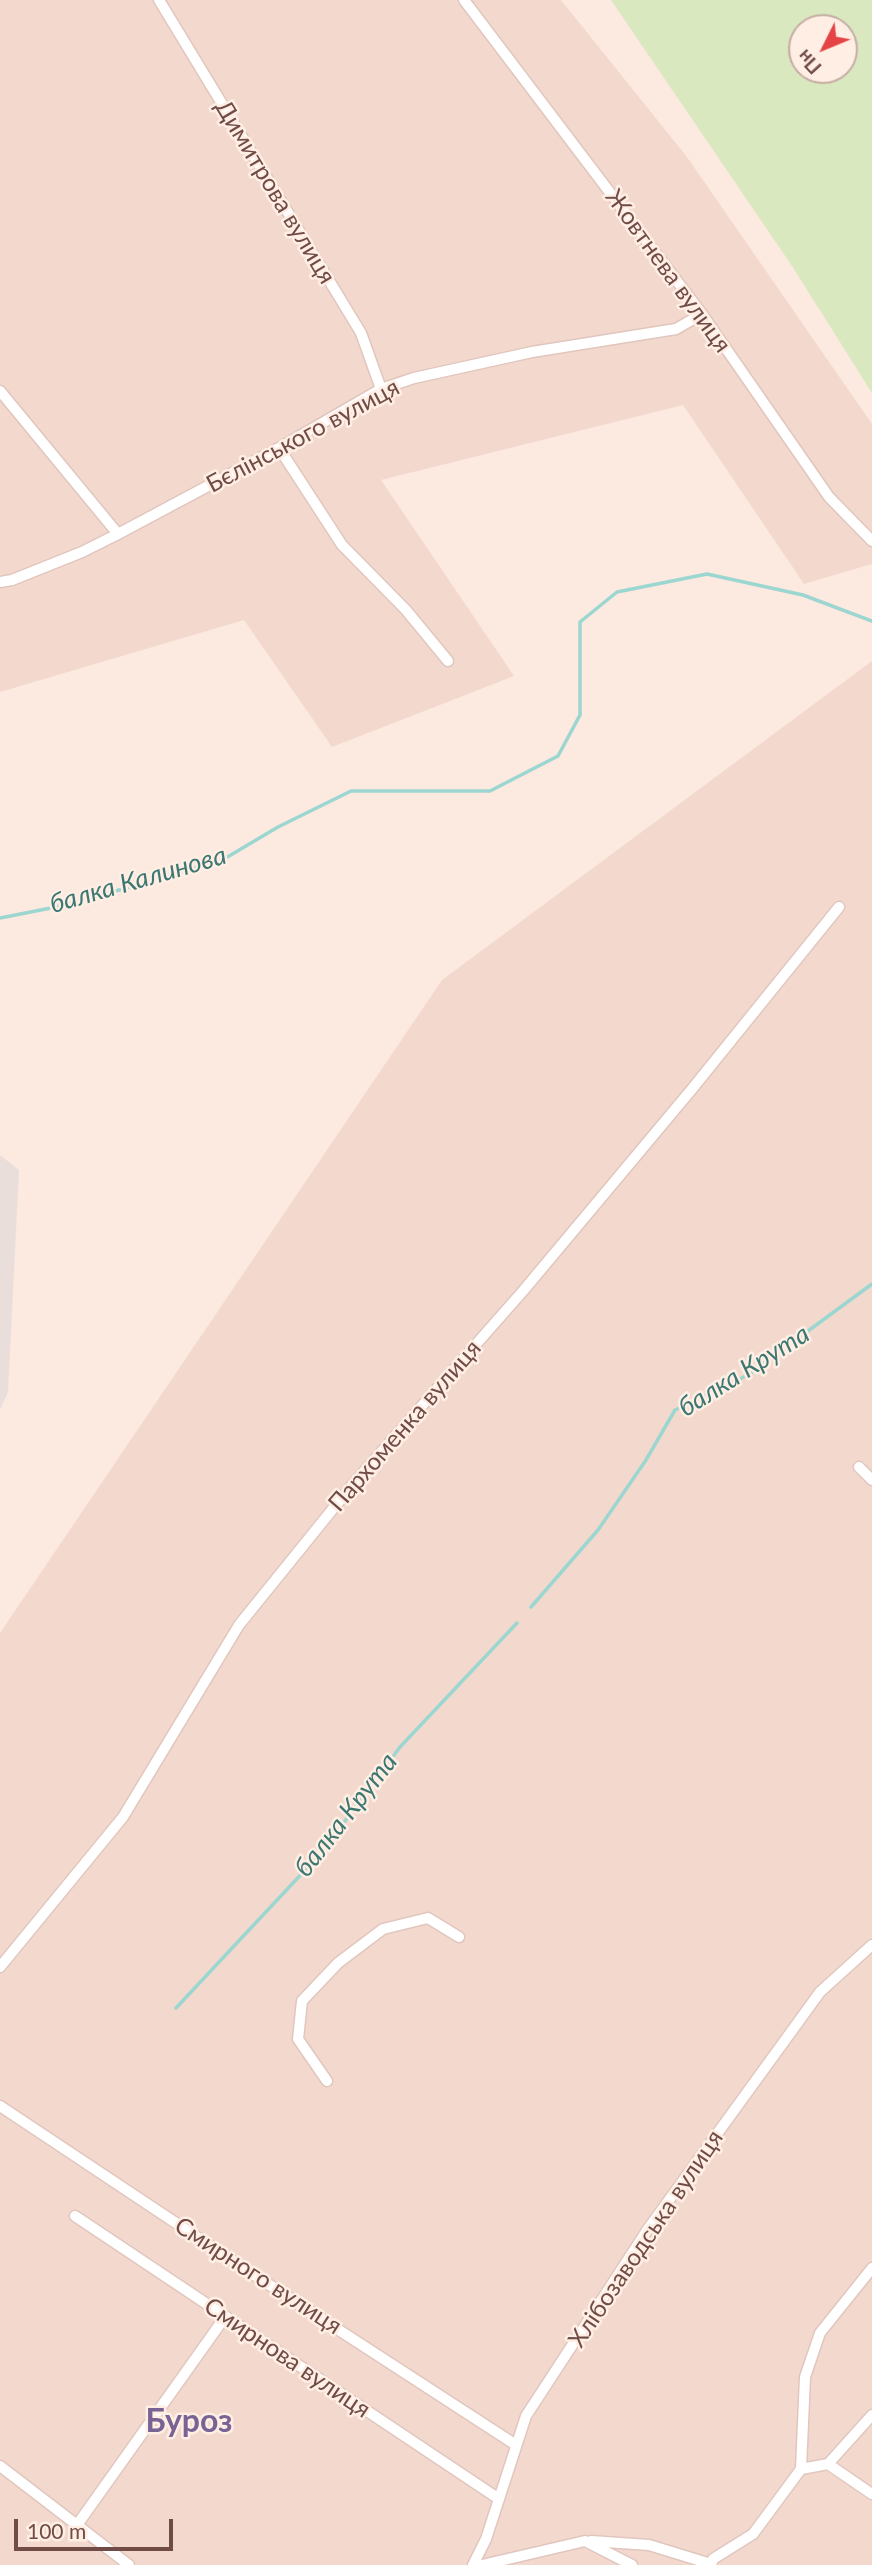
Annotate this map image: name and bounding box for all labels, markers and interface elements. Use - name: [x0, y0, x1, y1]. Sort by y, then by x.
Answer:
- north arrow: [788, 14, 858, 84]
- text: Пн: [792, 45, 826, 79]
- street label: Димитрова вулиця: [209, 95, 341, 289]
- street label: Жовтнева вулиця: [599, 184, 737, 358]
- street label: Бєлінського вулиця: [202, 373, 404, 499]
- water label: балка Калинова: [46, 840, 230, 920]
- water label: балка Крута: [673, 1318, 815, 1424]
- street label: Пархоменка вулиця: [323, 1334, 487, 1518]
- water label: балка Крута: [288, 1747, 404, 1883]
- street label: Хлібозаводська вулиця: [563, 2125, 729, 2353]
- street label: Смирного вулиця: [169, 2211, 347, 2341]
- street label: Смирнова вулиця: [198, 2292, 376, 2424]
- district label: Буроз: [145, 2403, 233, 2441]
- scale bar: [18, 2506, 177, 2550]
- text: 100 m: [27, 2518, 86, 2543]

